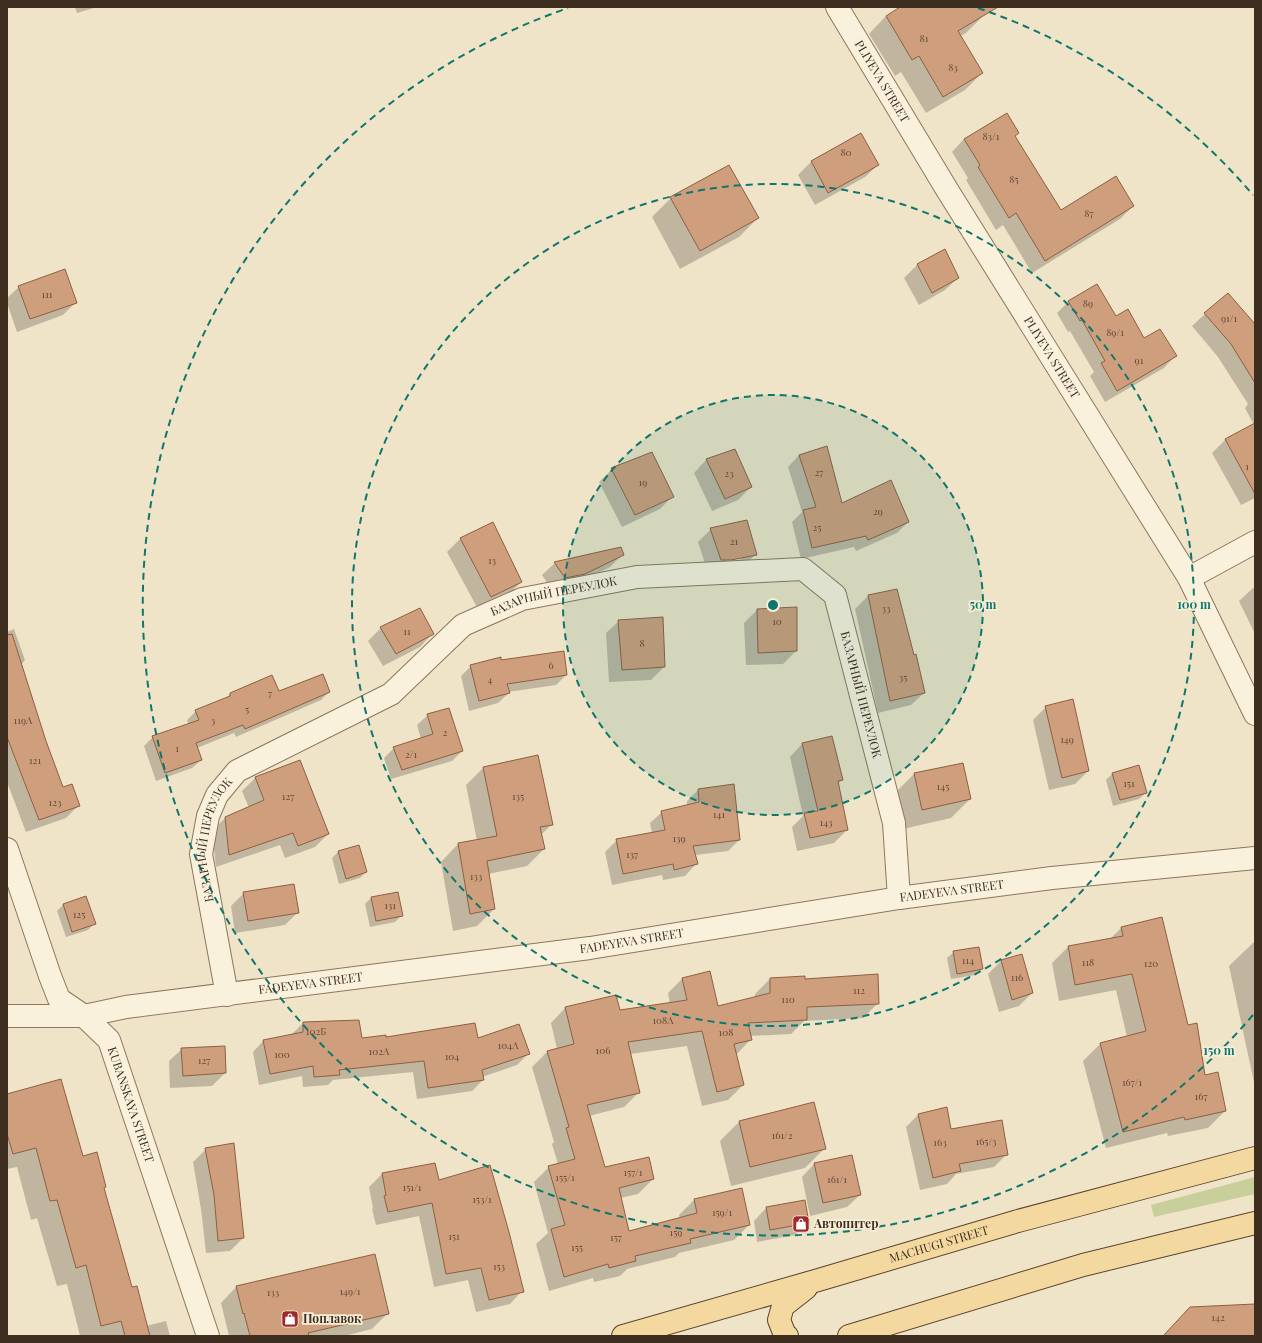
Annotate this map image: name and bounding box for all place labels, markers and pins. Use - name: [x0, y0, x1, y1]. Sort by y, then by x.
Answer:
- centre of rings: [766, 598, 780, 612]
- shop icon: Автопитер: [791, 1214, 811, 1234]
- place label: Автопитер: [813, 1215, 878, 1231]
- shop icon: Поплавок: [280, 1309, 300, 1329]
- place label: Поплавок: [303, 1310, 362, 1326]

